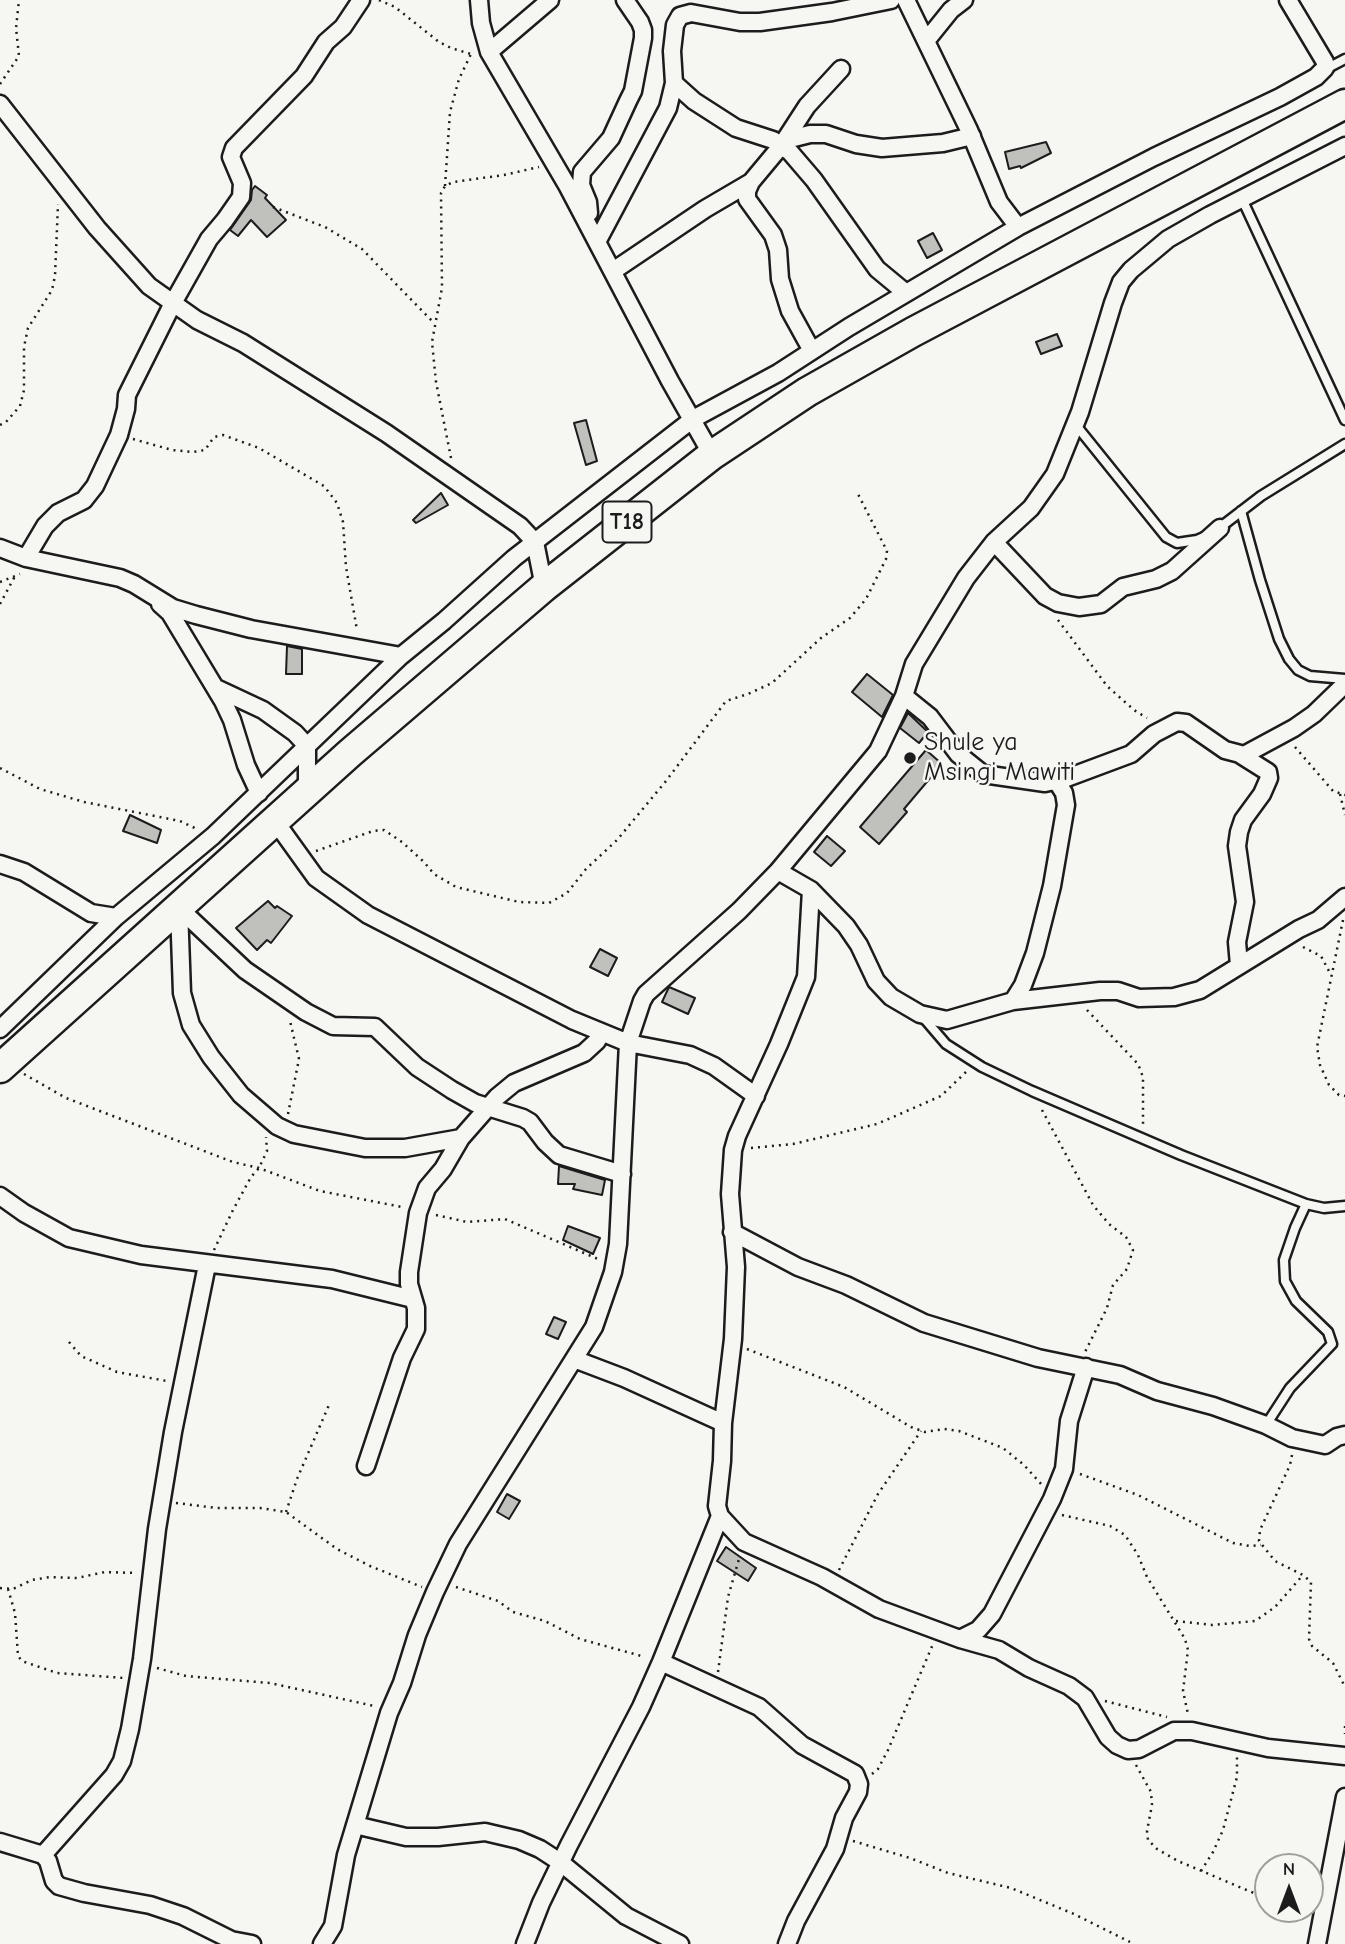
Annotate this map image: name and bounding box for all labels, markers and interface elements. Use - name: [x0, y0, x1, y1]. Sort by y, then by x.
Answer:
- road number: T18: [602, 502, 652, 542]
- place label: Shule ya Msingi Mawiti: [924, 727, 1075, 788]
- marker: Shule ya Msingi Mawiti: [902, 750, 918, 766]
- north arrow: [1254, 1853, 1324, 1923]
- text: N: [1283, 1858, 1295, 1880]

